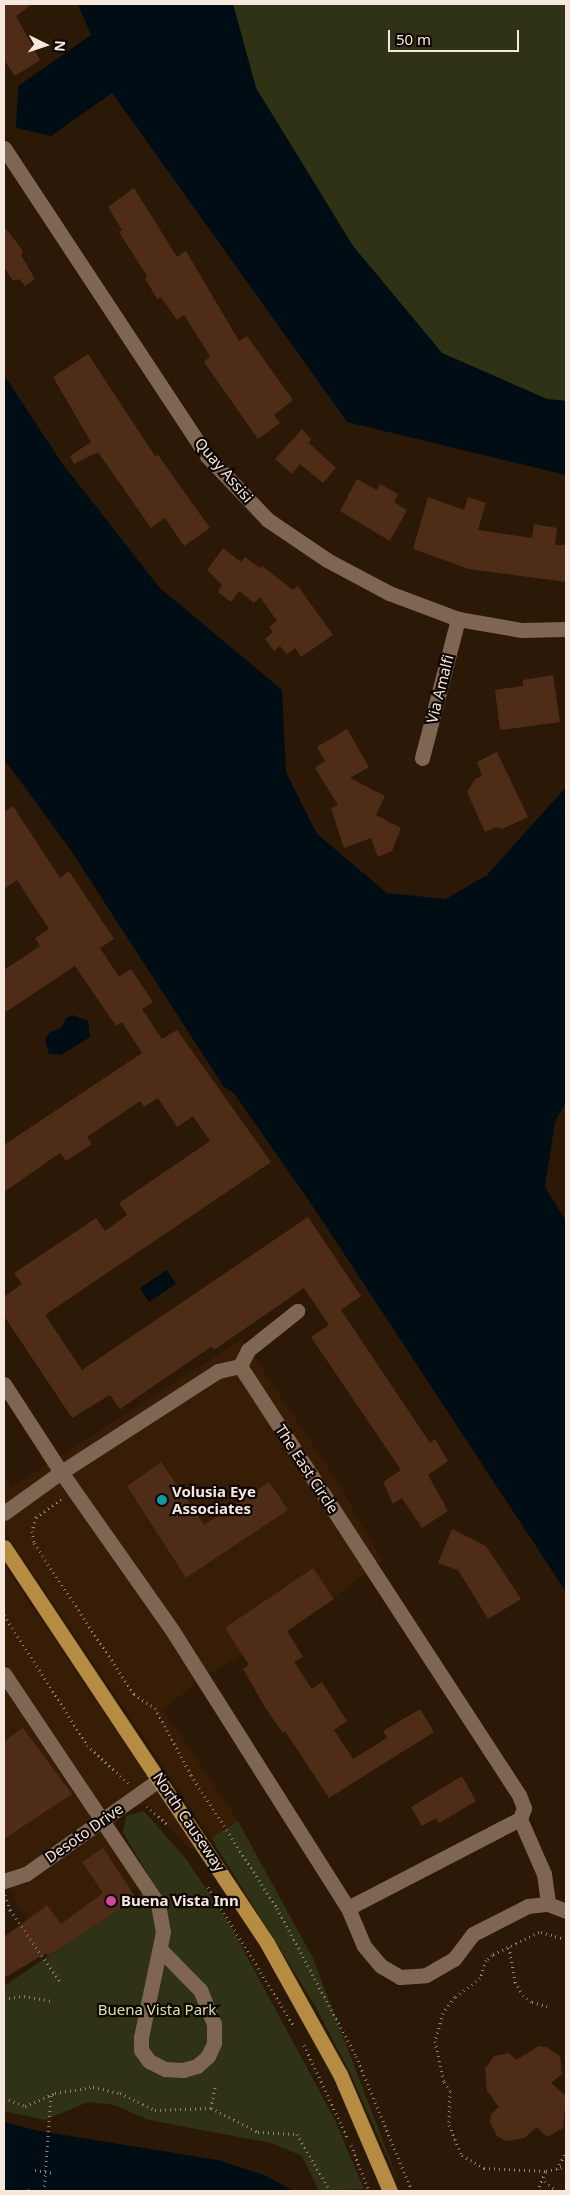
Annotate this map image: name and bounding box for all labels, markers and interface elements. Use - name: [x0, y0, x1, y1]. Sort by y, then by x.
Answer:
- north arrow: [20, 20, 70, 70]
- scale bar: [390, 20, 521, 52]
- text: 50 m: [396, 29, 431, 49]
- text: N: [51, 40, 70, 52]
- street label: Quay Assisi: [191, 434, 257, 506]
- street label: Via Amalfi: [423, 653, 457, 725]
- street label: The East Circle: [272, 1421, 342, 1517]
- place label: Volusia Eye Associates: [172, 1482, 256, 1517]
- marker: Volusia Eye Associates: [156, 1494, 168, 1506]
- street label: North Causeway: [149, 1769, 229, 1875]
- street label: Desoto Drive: [42, 1799, 126, 1867]
- place label: Buena Vista Inn: [121, 1892, 239, 1910]
- marker: Buena Vista Inn: [105, 1895, 117, 1907]
- park label: Buena Vista Park: [98, 2001, 216, 2019]

